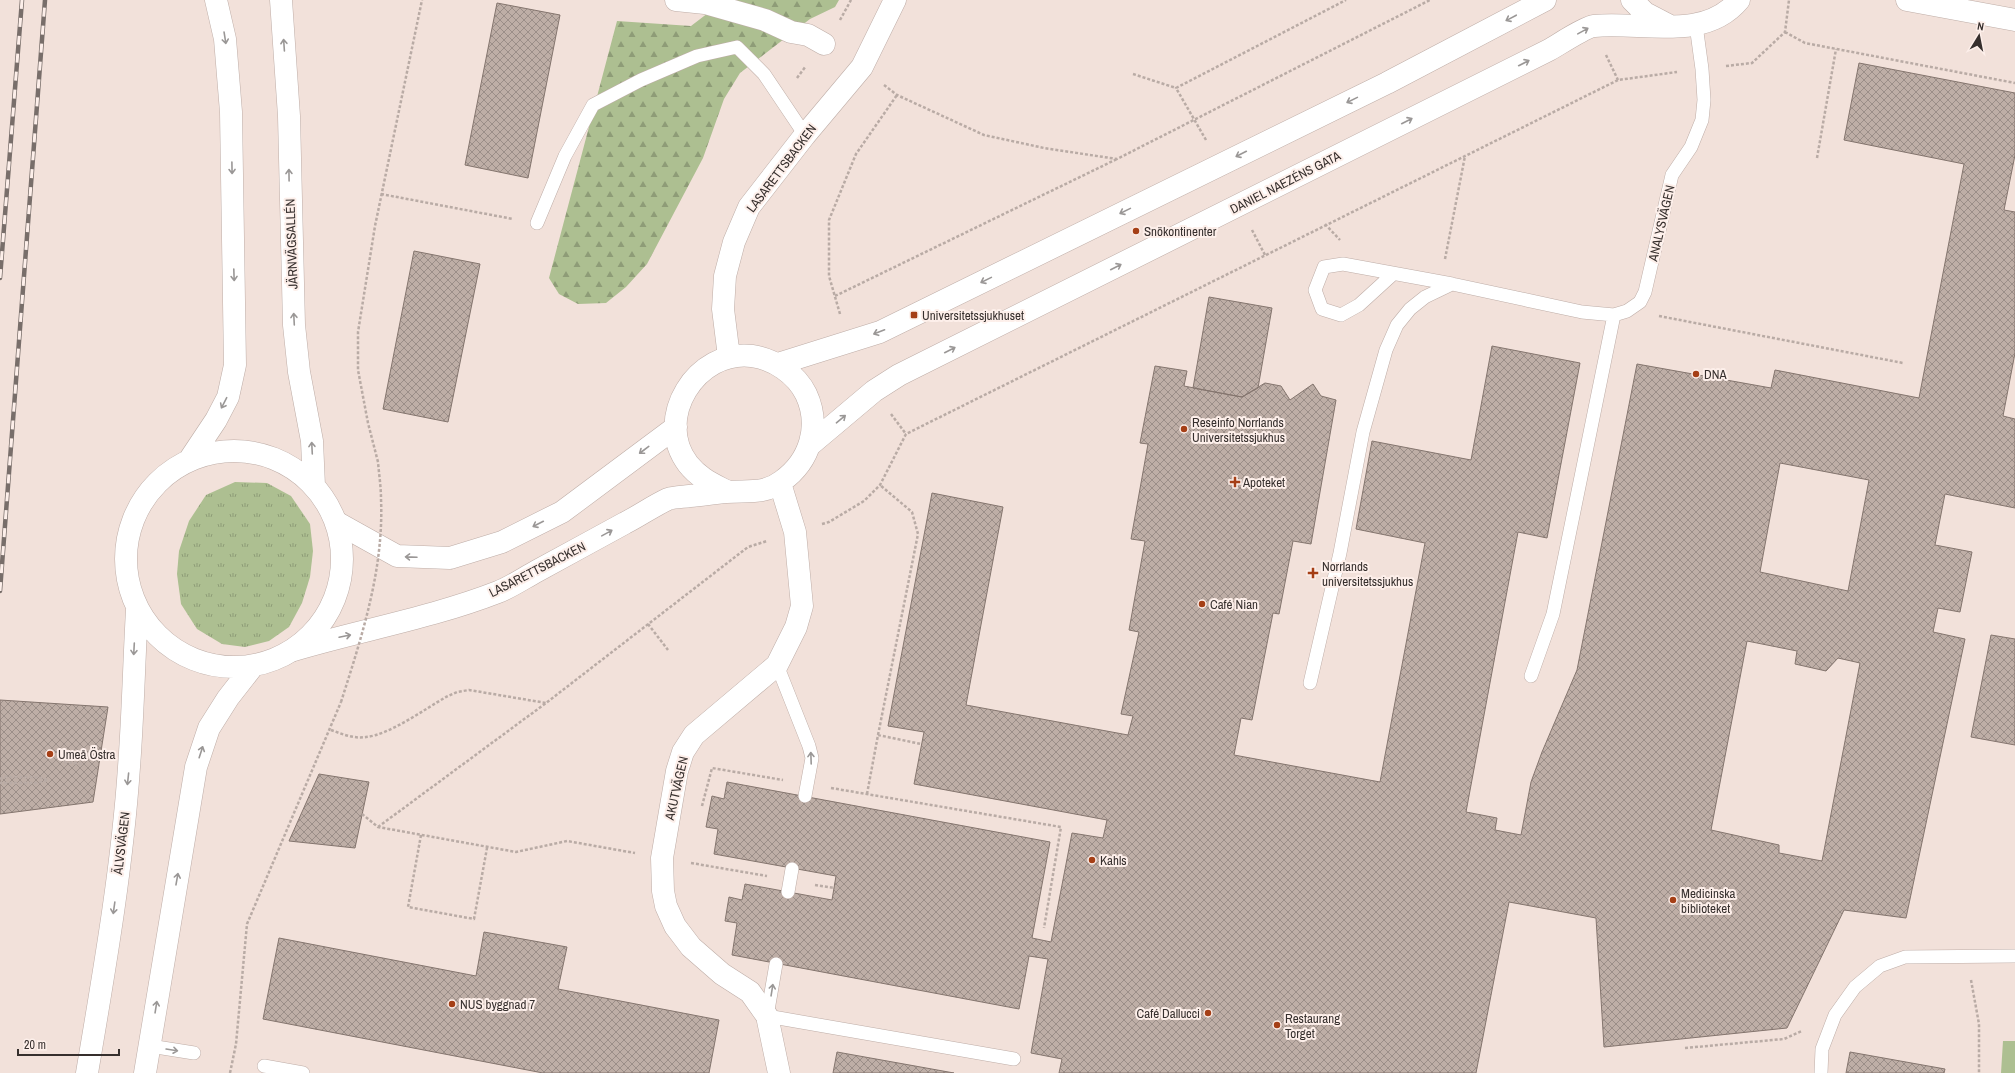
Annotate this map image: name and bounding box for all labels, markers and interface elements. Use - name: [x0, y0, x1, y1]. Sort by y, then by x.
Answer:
- one-way arrow: [1505, 15, 1517, 22]
- north arrow: [1959, 16, 1999, 56]
- text: N: [1976, 19, 1985, 34]
- one-way arrow: [1577, 27, 1589, 35]
- one-way arrow: [221, 31, 229, 44]
- one-way arrow: [280, 39, 287, 52]
- one-way arrow: [1517, 58, 1529, 66]
- one-way arrow: [1346, 97, 1358, 104]
- one-way arrow: [1401, 117, 1413, 124]
- street label: LASARETTSBACKEN: [743, 121, 820, 216]
- street label: DANIEL NAEZÉNS GATA: [1227, 147, 1344, 218]
- one-way arrow: [1236, 151, 1248, 158]
- one-way arrow: [228, 161, 235, 174]
- one-way arrow: [286, 169, 293, 182]
- street label: ANALYSVÄGEN: [1644, 183, 1679, 264]
- street label: JÄRNVÄGSALLÉN: [281, 198, 302, 289]
- one-way arrow: [1119, 208, 1131, 216]
- place label: Snökontinenter: [1144, 223, 1217, 240]
- marker: Snökontinenter: [1131, 226, 1141, 236]
- one-way arrow: [1110, 263, 1122, 270]
- one-way arrow: [230, 268, 238, 281]
- one-way arrow: [980, 277, 992, 284]
- place label: Universitetssjukhuset: [922, 307, 1024, 324]
- marker: Universitetssjukhuset: [909, 310, 919, 320]
- one-way arrow: [290, 313, 297, 326]
- one-way arrow: [873, 329, 885, 337]
- one-way arrow: [944, 346, 956, 353]
- place label: DNA: [1704, 366, 1727, 383]
- marker: DNA: [1691, 369, 1701, 379]
- one-way arrow: [220, 397, 227, 409]
- one-way arrow: [835, 414, 846, 423]
- place label: Reseinfo Norrlands Universitetssjukhus: [1192, 414, 1285, 446]
- marker: Reseinfo Norrlands Universitetssjukhus: [1179, 424, 1189, 434]
- one-way arrow: [309, 442, 316, 455]
- one-way arrow: [639, 446, 650, 454]
- place label: Apoteket: [1242, 474, 1285, 491]
- marker: Apoteket: [1230, 477, 1240, 487]
- one-way arrow: [532, 521, 544, 528]
- one-way arrow: [601, 528, 613, 536]
- street label: LASARETTSBACKEN: [486, 538, 588, 601]
- one-way arrow: [405, 553, 418, 561]
- place label: Norrlands universitetssjukhus: [1322, 558, 1413, 590]
- marker: Norrlands universitetssjukhus: [1307, 567, 1319, 579]
- place label: Café Nian: [1210, 596, 1258, 613]
- marker: Café Nian: [1197, 599, 1207, 609]
- one-way arrow: [338, 631, 351, 639]
- one-way arrow: [131, 642, 138, 655]
- one-way arrow: [198, 745, 205, 758]
- place label: Umeå Östra: [58, 746, 116, 763]
- marker: Umeå Östra: [45, 749, 55, 759]
- one-way arrow: [807, 752, 815, 765]
- street label: AKUTVÄGEN: [661, 755, 692, 823]
- one-way arrow: [125, 772, 132, 785]
- street label: ÄLVSVÄGEN: [109, 811, 134, 876]
- place label: Kahls: [1100, 852, 1127, 869]
- marker: Kahls: [1087, 855, 1097, 865]
- one-way arrow: [173, 873, 181, 886]
- place label: Medicinska biblioteket: [1681, 885, 1736, 917]
- marker: Medicinska biblioteket: [1668, 895, 1678, 905]
- one-way arrow: [110, 901, 117, 914]
- one-way arrow: [768, 984, 776, 997]
- place label: NUS byggnad 7: [460, 996, 535, 1013]
- marker: NUS byggnad 7: [447, 999, 457, 1009]
- one-way arrow: [152, 1001, 160, 1014]
- place label: Café Dallucci: [1137, 1005, 1200, 1022]
- marker: Café Dallucci: [1203, 1008, 1213, 1018]
- place label: Restaurang Torget: [1285, 1010, 1340, 1042]
- marker: Restaurang Torget: [1272, 1020, 1282, 1030]
- scale bar: [18, 1031, 119, 1057]
- text: 20 m: [24, 1037, 46, 1053]
- one-way arrow: [165, 1046, 178, 1054]

